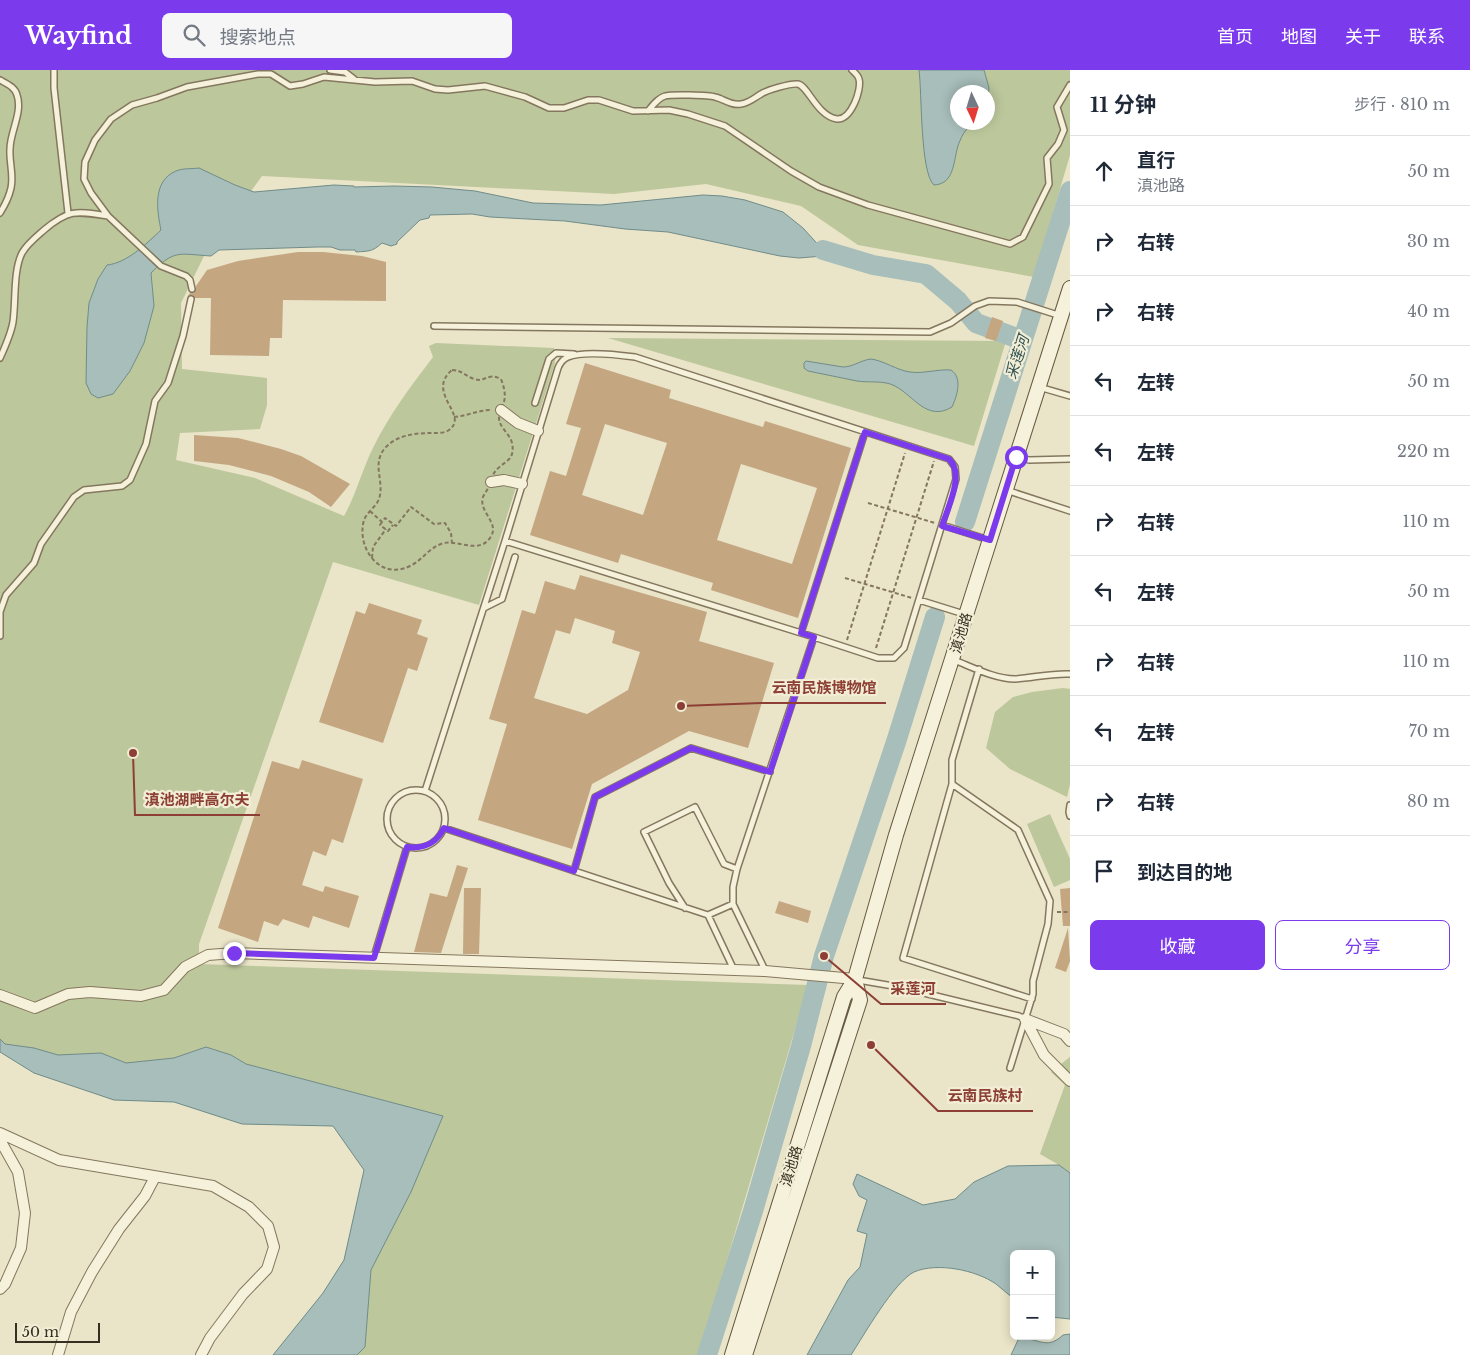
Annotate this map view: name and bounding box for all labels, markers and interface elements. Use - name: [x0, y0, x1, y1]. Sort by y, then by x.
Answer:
- search box: [162, 13, 512, 58]
- text: Wayfind: [25, 21, 132, 50]
- icon: search: [180, 21, 208, 49]
- text: 搜索地点: [220, 26, 296, 49]
- text: 首页: [1217, 26, 1253, 48]
- text: 地图: [1281, 26, 1317, 48]
- text: 关于: [1345, 26, 1381, 48]
- text: 联系: [1409, 26, 1445, 48]
- north arrow: [950, 85, 995, 130]
- text: 11 分钟: [1090, 92, 1156, 118]
- text: 步行 · 810 m: [1354, 94, 1450, 114]
- text: 直行: [1137, 149, 1175, 172]
- icon: ahead: [1090, 157, 1118, 185]
- text: 50 m: [1408, 161, 1450, 181]
- text: 滇池路: [1137, 175, 1185, 195]
- icon: right: [1090, 227, 1118, 255]
- text: 右转: [1137, 231, 1175, 254]
- text: 30 m: [1407, 231, 1450, 251]
- icon: right: [1090, 297, 1118, 325]
- text: 右转: [1137, 301, 1175, 324]
- text: 40 m: [1407, 301, 1450, 321]
- water label: 采莲河: [1001, 330, 1034, 381]
- icon: left: [1090, 367, 1118, 395]
- text: 左转: [1137, 371, 1175, 394]
- text: 50 m: [1408, 371, 1450, 391]
- icon: left: [1090, 437, 1118, 465]
- text: 左转: [1137, 441, 1175, 464]
- text: 220 m: [1397, 441, 1450, 461]
- route start: [1005, 446, 1028, 469]
- icon: right: [1090, 507, 1118, 535]
- text: 右转: [1137, 511, 1175, 534]
- text: 110 m: [1403, 511, 1450, 531]
- icon: left: [1090, 577, 1118, 605]
- text: 左转: [1137, 581, 1175, 604]
- text: 50 m: [1408, 581, 1450, 601]
- street label: 滇池路: [946, 610, 976, 656]
- icon: right: [1090, 647, 1118, 675]
- text: 右转: [1137, 651, 1175, 674]
- text: 110 m: [1403, 651, 1450, 671]
- callout: 云南民族博物馆: [761, 673, 886, 703]
- text: 云南民族博物馆: [771, 678, 877, 697]
- icon: left: [1090, 717, 1118, 745]
- text: 左转: [1137, 721, 1175, 744]
- text: 70 m: [1409, 721, 1450, 741]
- callout: 滇池湖畔高尔夫: [135, 785, 260, 815]
- icon: right: [1090, 787, 1118, 815]
- text: 滇池湖畔高尔夫: [144, 790, 250, 809]
- text: 右转: [1137, 791, 1175, 814]
- text: 80 m: [1407, 791, 1450, 811]
- icon: arrive: [1090, 857, 1118, 885]
- text: 到达目的地: [1137, 861, 1232, 884]
- button: 收藏: [1090, 920, 1265, 970]
- button: 分享: [1275, 920, 1450, 970]
- route end: [223, 942, 246, 965]
- callout: 采莲河: [881, 974, 946, 1004]
- text: 采莲河: [890, 979, 936, 998]
- callout: 云南民族村: [938, 1081, 1033, 1111]
- text: 云南民族村: [947, 1086, 1023, 1105]
- street label: 滇池路: [776, 1143, 806, 1189]
- map controls: [1010, 1250, 1055, 1340]
- button: +: [1010, 1250, 1055, 1295]
- button: −: [1010, 1295, 1055, 1340]
- scale bar: [15, 1320, 100, 1343]
- text: 50 m: [22, 1323, 59, 1341]

